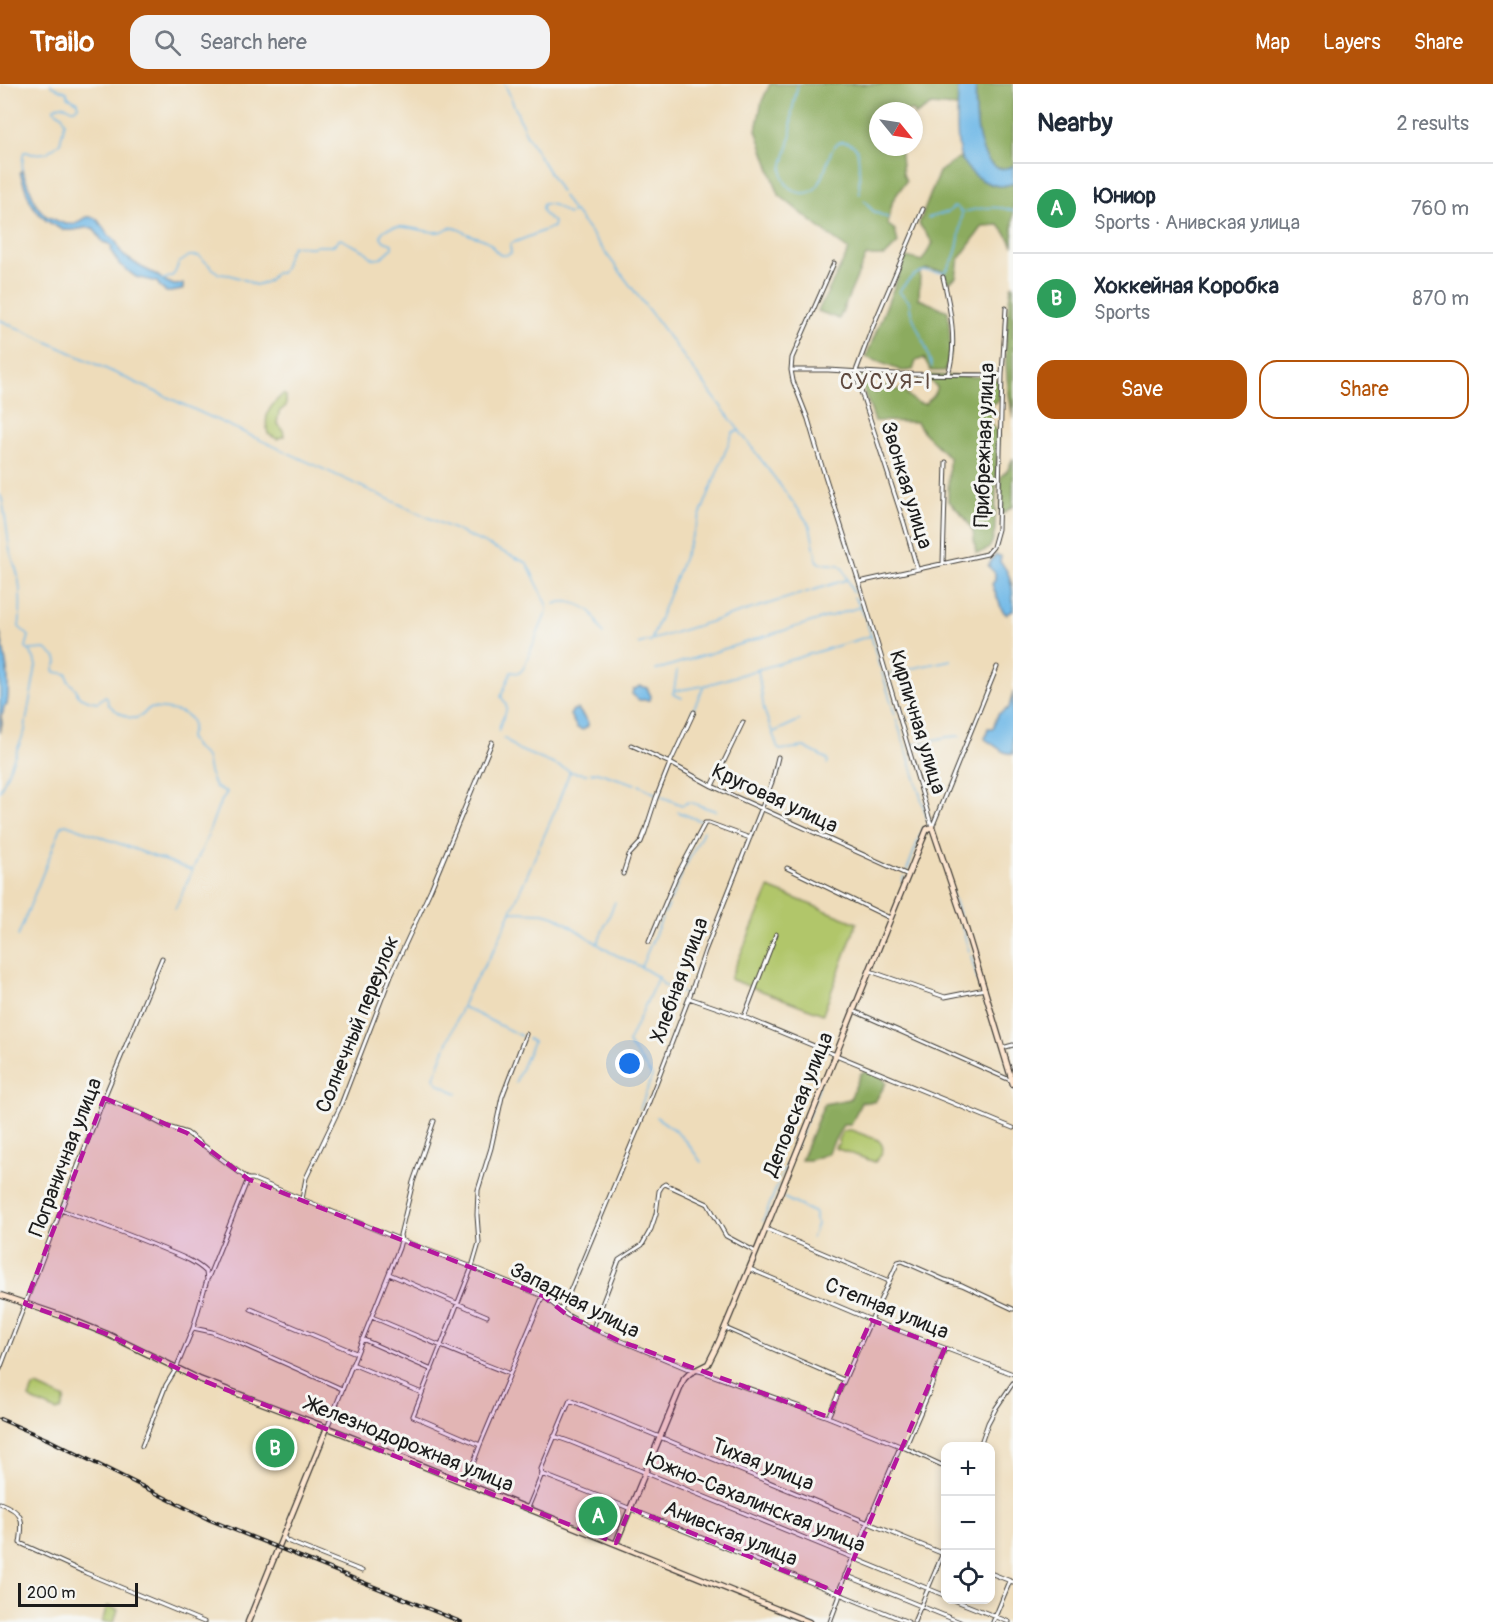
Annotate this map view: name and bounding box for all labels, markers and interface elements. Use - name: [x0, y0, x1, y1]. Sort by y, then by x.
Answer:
- search box: [130, 15, 550, 69]
- text: Trailo: [30, 25, 94, 60]
- icon: search: [151, 26, 184, 59]
- text: Search here: [199, 28, 307, 56]
- text: Map: [1255, 29, 1290, 56]
- text: Layers: [1323, 29, 1381, 56]
- text: Share: [1414, 29, 1463, 56]
- north arrow: [869, 102, 923, 156]
- text: Nearby: [1037, 107, 1113, 139]
- text: 2 results: [1397, 111, 1469, 136]
- text: Юниор: [1094, 182, 1156, 210]
- text: A: [1050, 196, 1063, 221]
- text: 760 m: [1411, 196, 1469, 221]
- text: Sports · Анивская улица: [1094, 210, 1300, 235]
- text: Хоккейная Коробка: [1094, 272, 1279, 300]
- text: B: [1051, 286, 1062, 311]
- text: 870 m: [1413, 286, 1469, 311]
- text: Sports: [1094, 300, 1150, 325]
- button: Save: [1037, 360, 1247, 419]
- button: Share: [1259, 360, 1469, 419]
- street label: Прибрежная улица: [968, 362, 1001, 528]
- district label: СУСУЯ-I: [840, 368, 932, 396]
- street label: Звонкая улица: [874, 418, 939, 552]
- street label: Кирпичная улица: [883, 647, 952, 797]
- street label: Круговая улица: [707, 757, 842, 839]
- street label: Хлебная улица: [644, 914, 715, 1047]
- street label: Солнечный переулок: [310, 931, 405, 1117]
- street label: Деповская улица: [757, 1028, 840, 1181]
- your location: [615, 1049, 644, 1078]
- street label: Пограничная улица: [23, 1074, 108, 1240]
- street label: Западная улица: [505, 1256, 644, 1345]
- street label: Степная улица: [821, 1271, 953, 1346]
- street label: Железнодорожная улица: [299, 1389, 518, 1499]
- pin: B: [256, 1426, 294, 1470]
- street label: Тихая улица: [708, 1432, 818, 1497]
- map controls: [941, 1442, 995, 1604]
- button: +: [941, 1442, 995, 1496]
- street label: Южно-Сахалинская улица: [642, 1446, 869, 1559]
- pin: A: [578, 1494, 618, 1538]
- street label: Анивская улица: [660, 1494, 802, 1573]
- button: −: [941, 1496, 995, 1550]
- button: locate: [941, 1550, 995, 1604]
- scale bar: [18, 1580, 138, 1608]
- text: 200 m: [27, 1583, 75, 1603]

